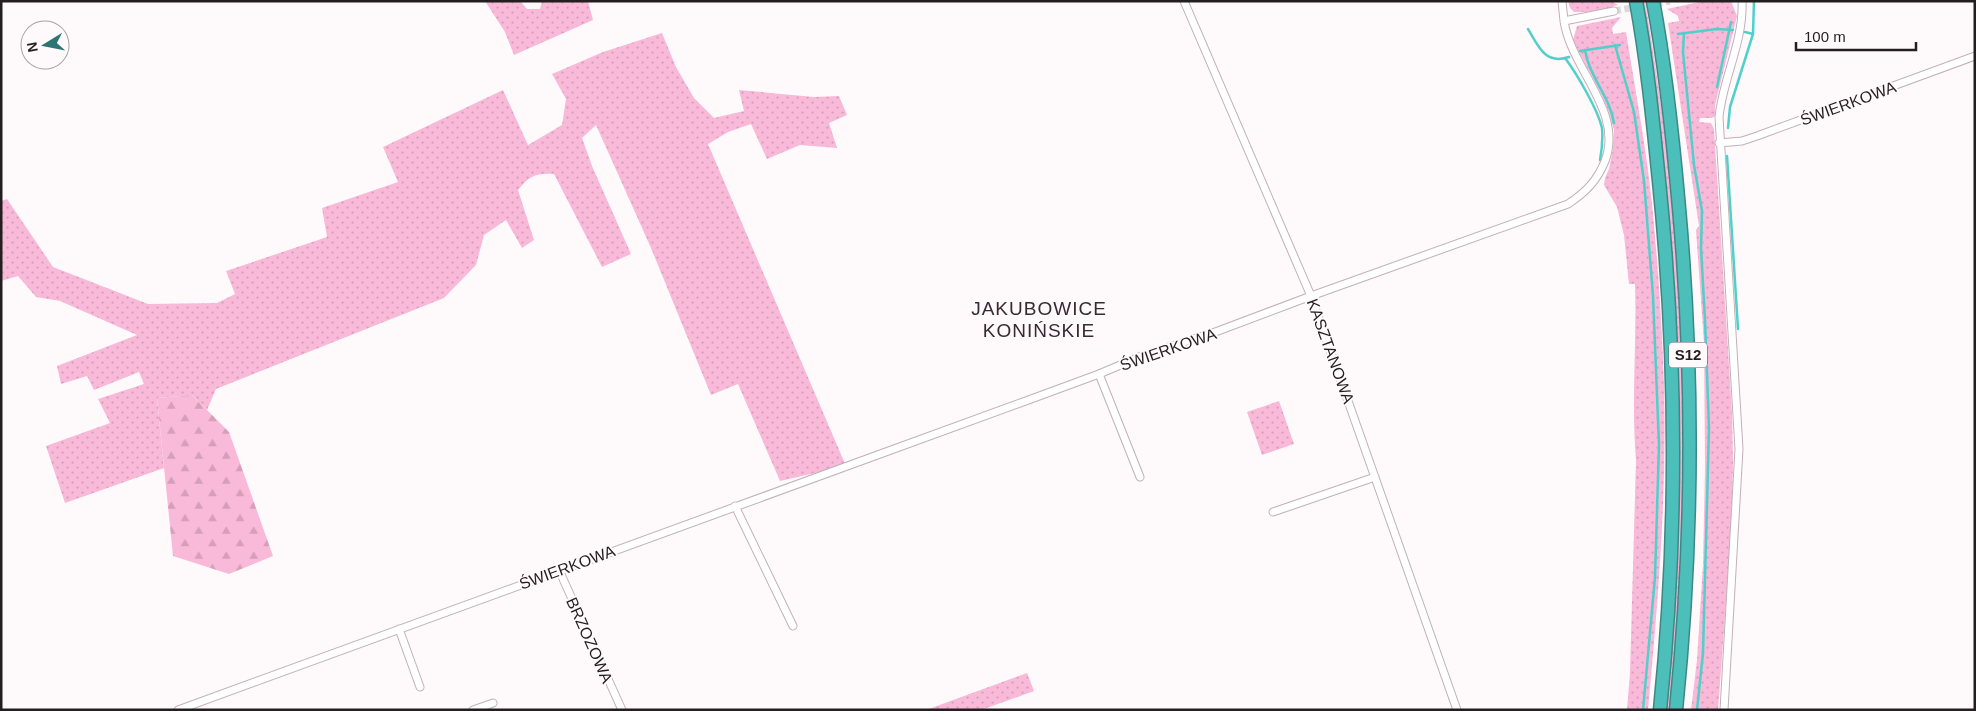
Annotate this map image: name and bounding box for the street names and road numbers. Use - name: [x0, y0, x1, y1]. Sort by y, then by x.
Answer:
- street label: ŚWIERKOWA: [1798, 77, 1899, 129]
- street label: KASZTANOWA: [1304, 296, 1357, 406]
- street label: ŚWIERKOWA: [1117, 324, 1219, 374]
- road number: S12: [1669, 342, 1707, 368]
- street label: ŚWIERKOWA: [517, 541, 618, 593]
- street label: BRZOZOWA: [563, 595, 616, 686]

